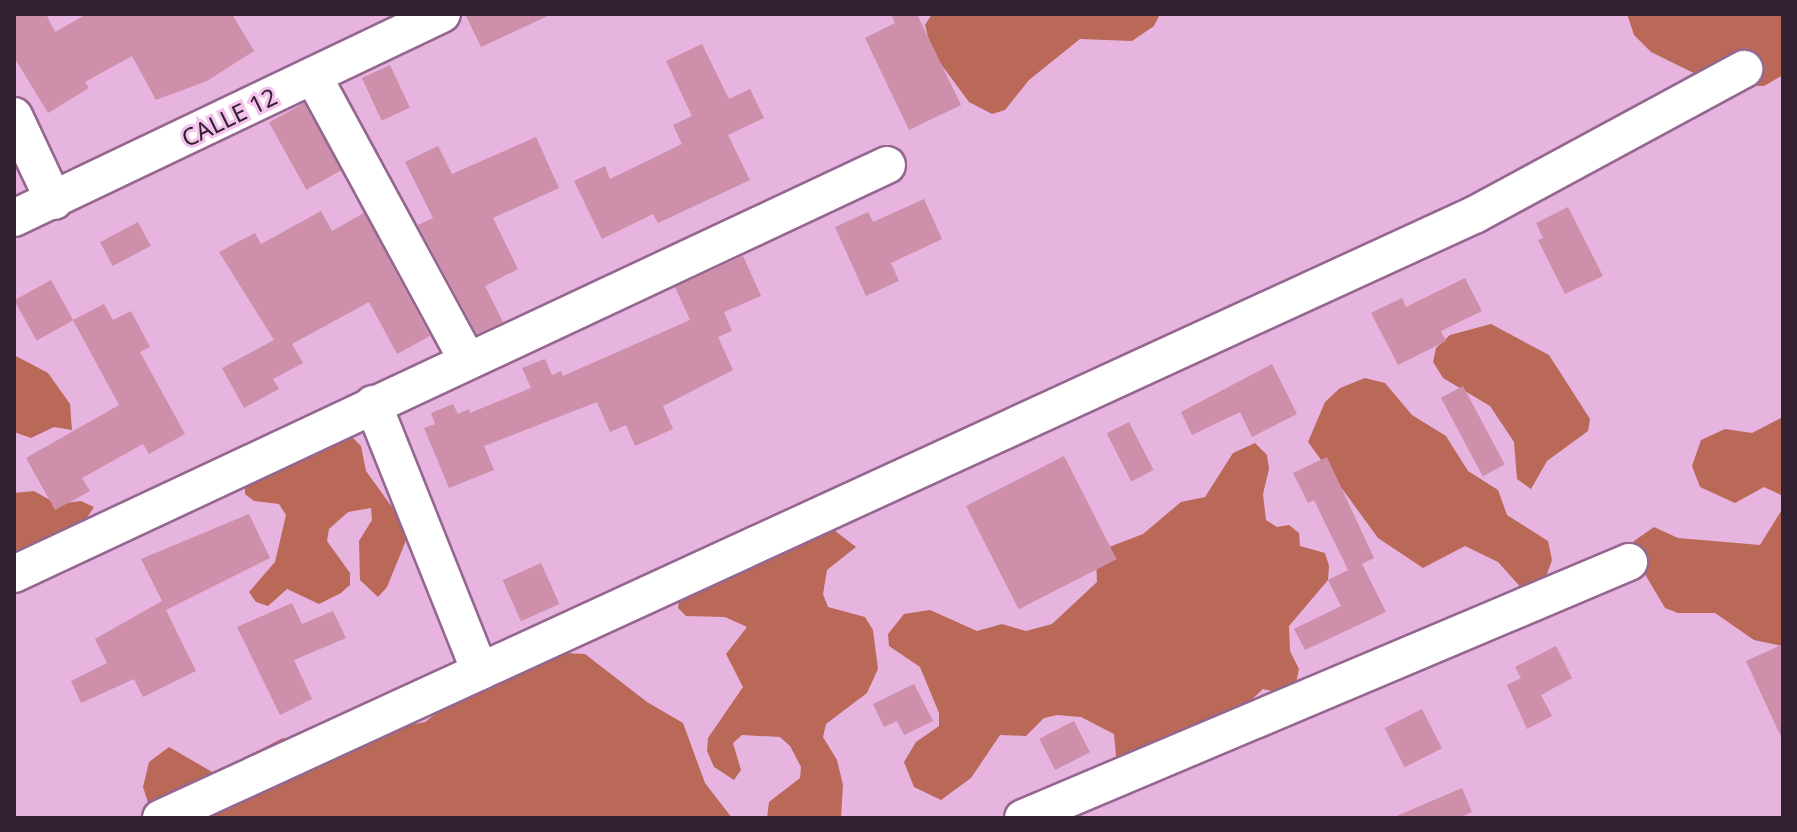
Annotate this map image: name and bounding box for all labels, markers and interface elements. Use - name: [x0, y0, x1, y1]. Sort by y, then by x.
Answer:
- street label: CALLE 12: [177, 82, 281, 152]

